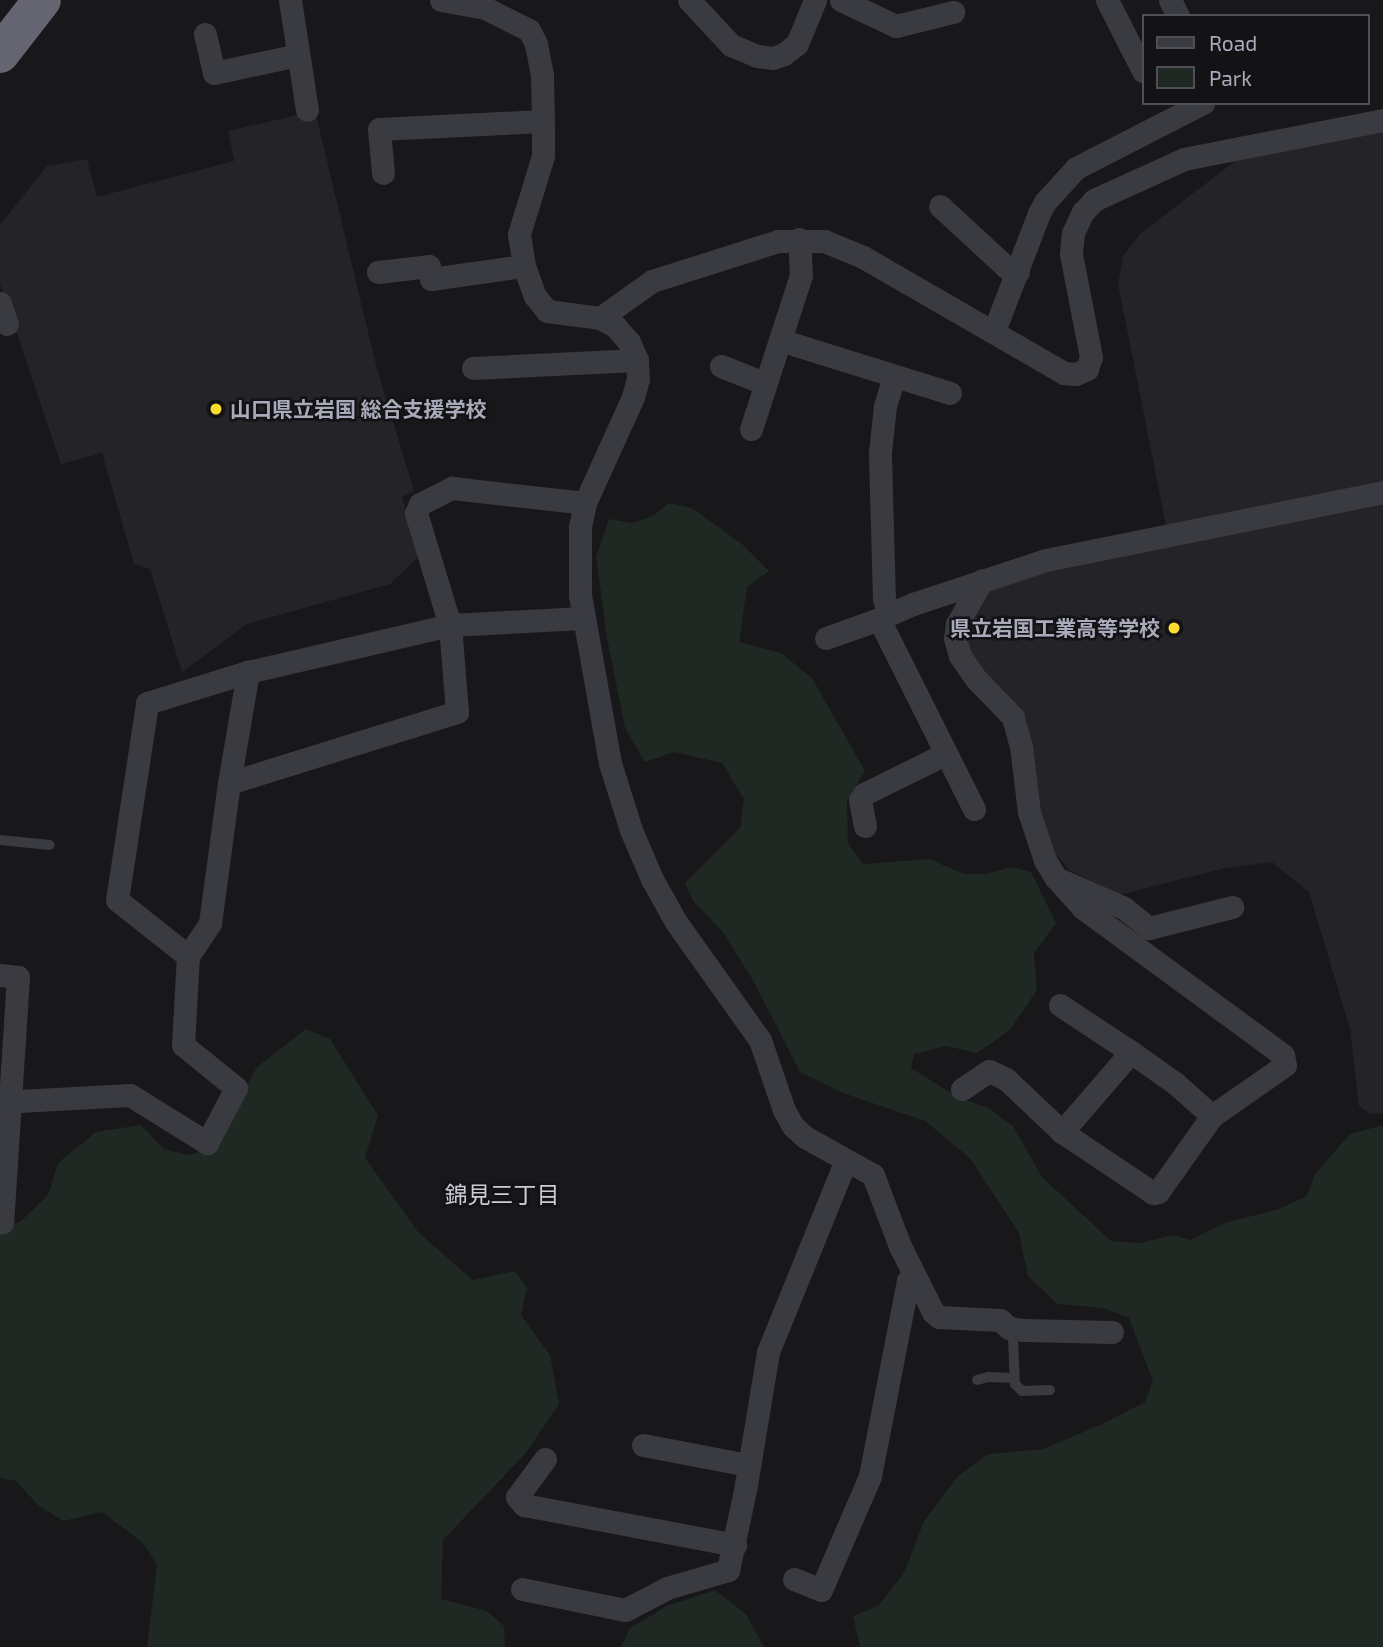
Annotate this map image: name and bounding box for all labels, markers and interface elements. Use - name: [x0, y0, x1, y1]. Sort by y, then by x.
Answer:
- legend: [1142, 14, 1369, 105]
- text: Road: [1209, 30, 1257, 55]
- text: Park: [1209, 65, 1252, 90]
- place label: 山口県立岩国 総合支援学校: [230, 396, 487, 422]
- marker: 山口県立岩国 総合支援学校: [208, 401, 224, 417]
- place label: 県立岩国工業高等学校: [950, 615, 1160, 641]
- marker: 県立岩国工業高等学校: [1166, 620, 1182, 636]
- district label: 錦見三丁目: [445, 1180, 559, 1208]

